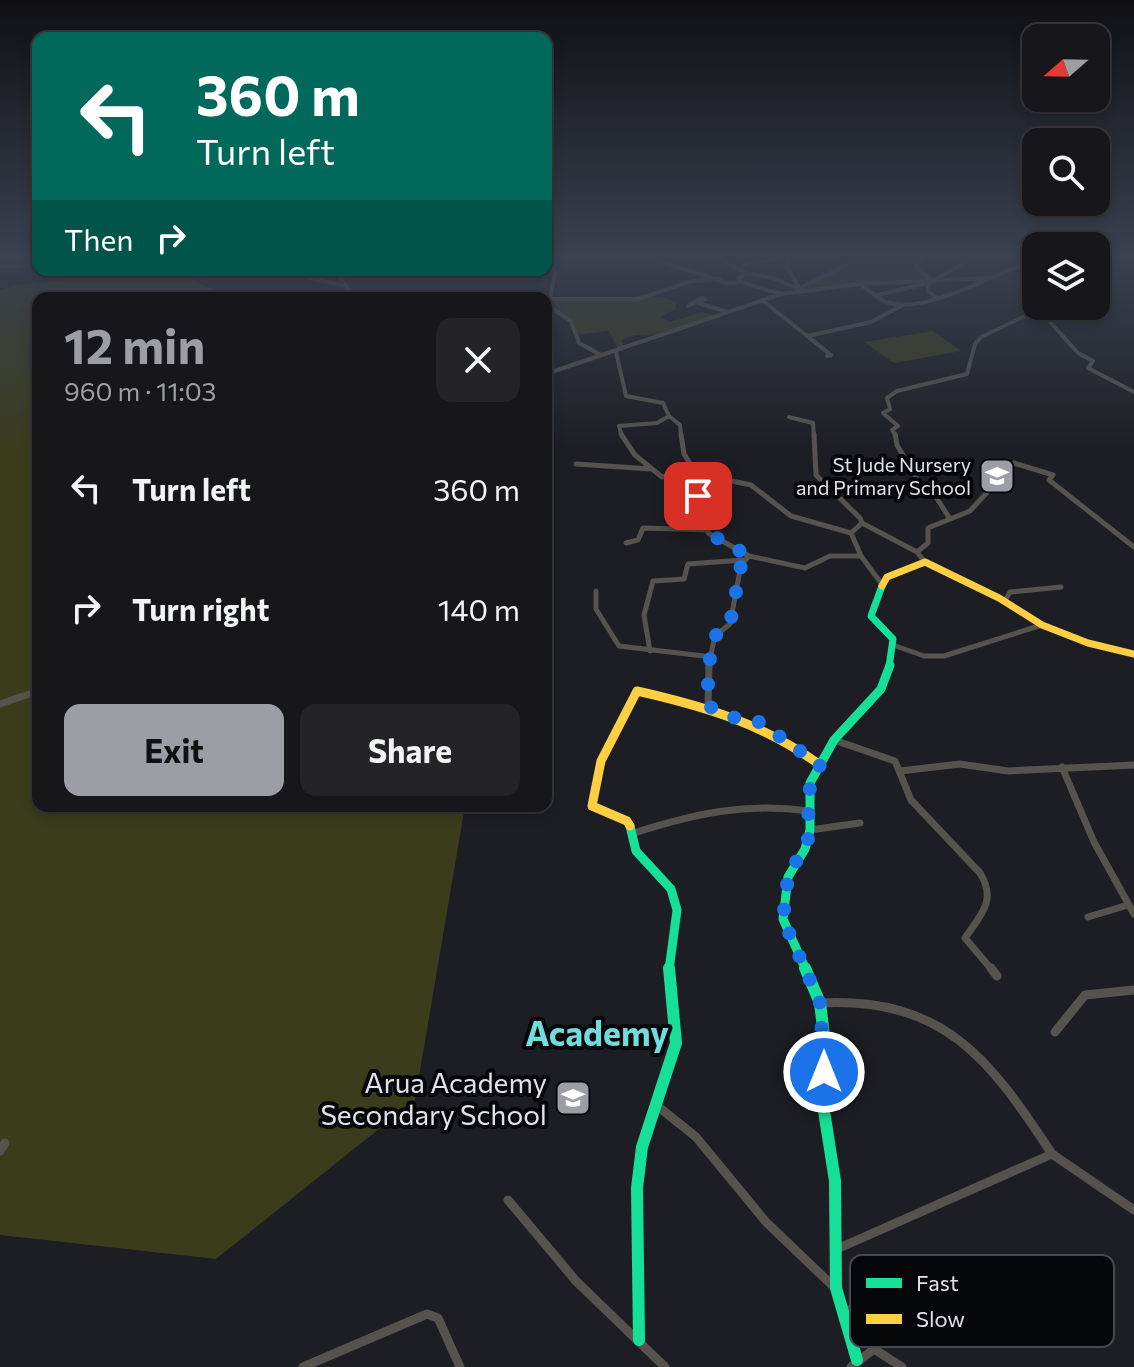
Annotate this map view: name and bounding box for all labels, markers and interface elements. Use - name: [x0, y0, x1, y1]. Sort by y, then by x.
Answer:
- north arrow: [1022, 24, 1110, 112]
- map controls: [1022, 24, 1110, 320]
- text: 360 m: [196, 59, 360, 128]
- icon: left: [64, 64, 168, 168]
- text: Turn left: [196, 128, 335, 172]
- button: search: [1022, 128, 1110, 216]
- icon: right: [149, 216, 193, 260]
- text: Then: [64, 220, 133, 257]
- button: layers: [1022, 232, 1110, 320]
- text: 12 min: [64, 315, 205, 374]
- button: close: [436, 318, 520, 402]
- text: 960 m · 11:03: [64, 375, 216, 406]
- place label: St Jude Nursery and Primary School: [796, 452, 971, 499]
- school or university icon: St Jude Nursery and Primary School: [978, 457, 1016, 495]
- pin: [664, 462, 732, 530]
- icon: left: [64, 466, 108, 510]
- text: Turn left: [132, 470, 251, 507]
- text: 360 m: [433, 470, 520, 507]
- icon: arrive: [676, 474, 720, 518]
- icon: right: [64, 586, 108, 630]
- text: Turn right: [132, 590, 269, 627]
- text: 140 m: [438, 590, 520, 627]
- button: Exit: [64, 704, 284, 796]
- button: Share: [300, 704, 520, 796]
- district label: Academy: [525, 1011, 669, 1053]
- position arrow: [782, 1030, 866, 1114]
- place label: Arua Academy Secondary School: [320, 1065, 547, 1131]
- school or university icon: Arua Academy Secondary School: [554, 1079, 592, 1117]
- legend: [850, 1255, 1114, 1347]
- text: Fast: [916, 1269, 959, 1296]
- text: Slow: [916, 1305, 965, 1332]

